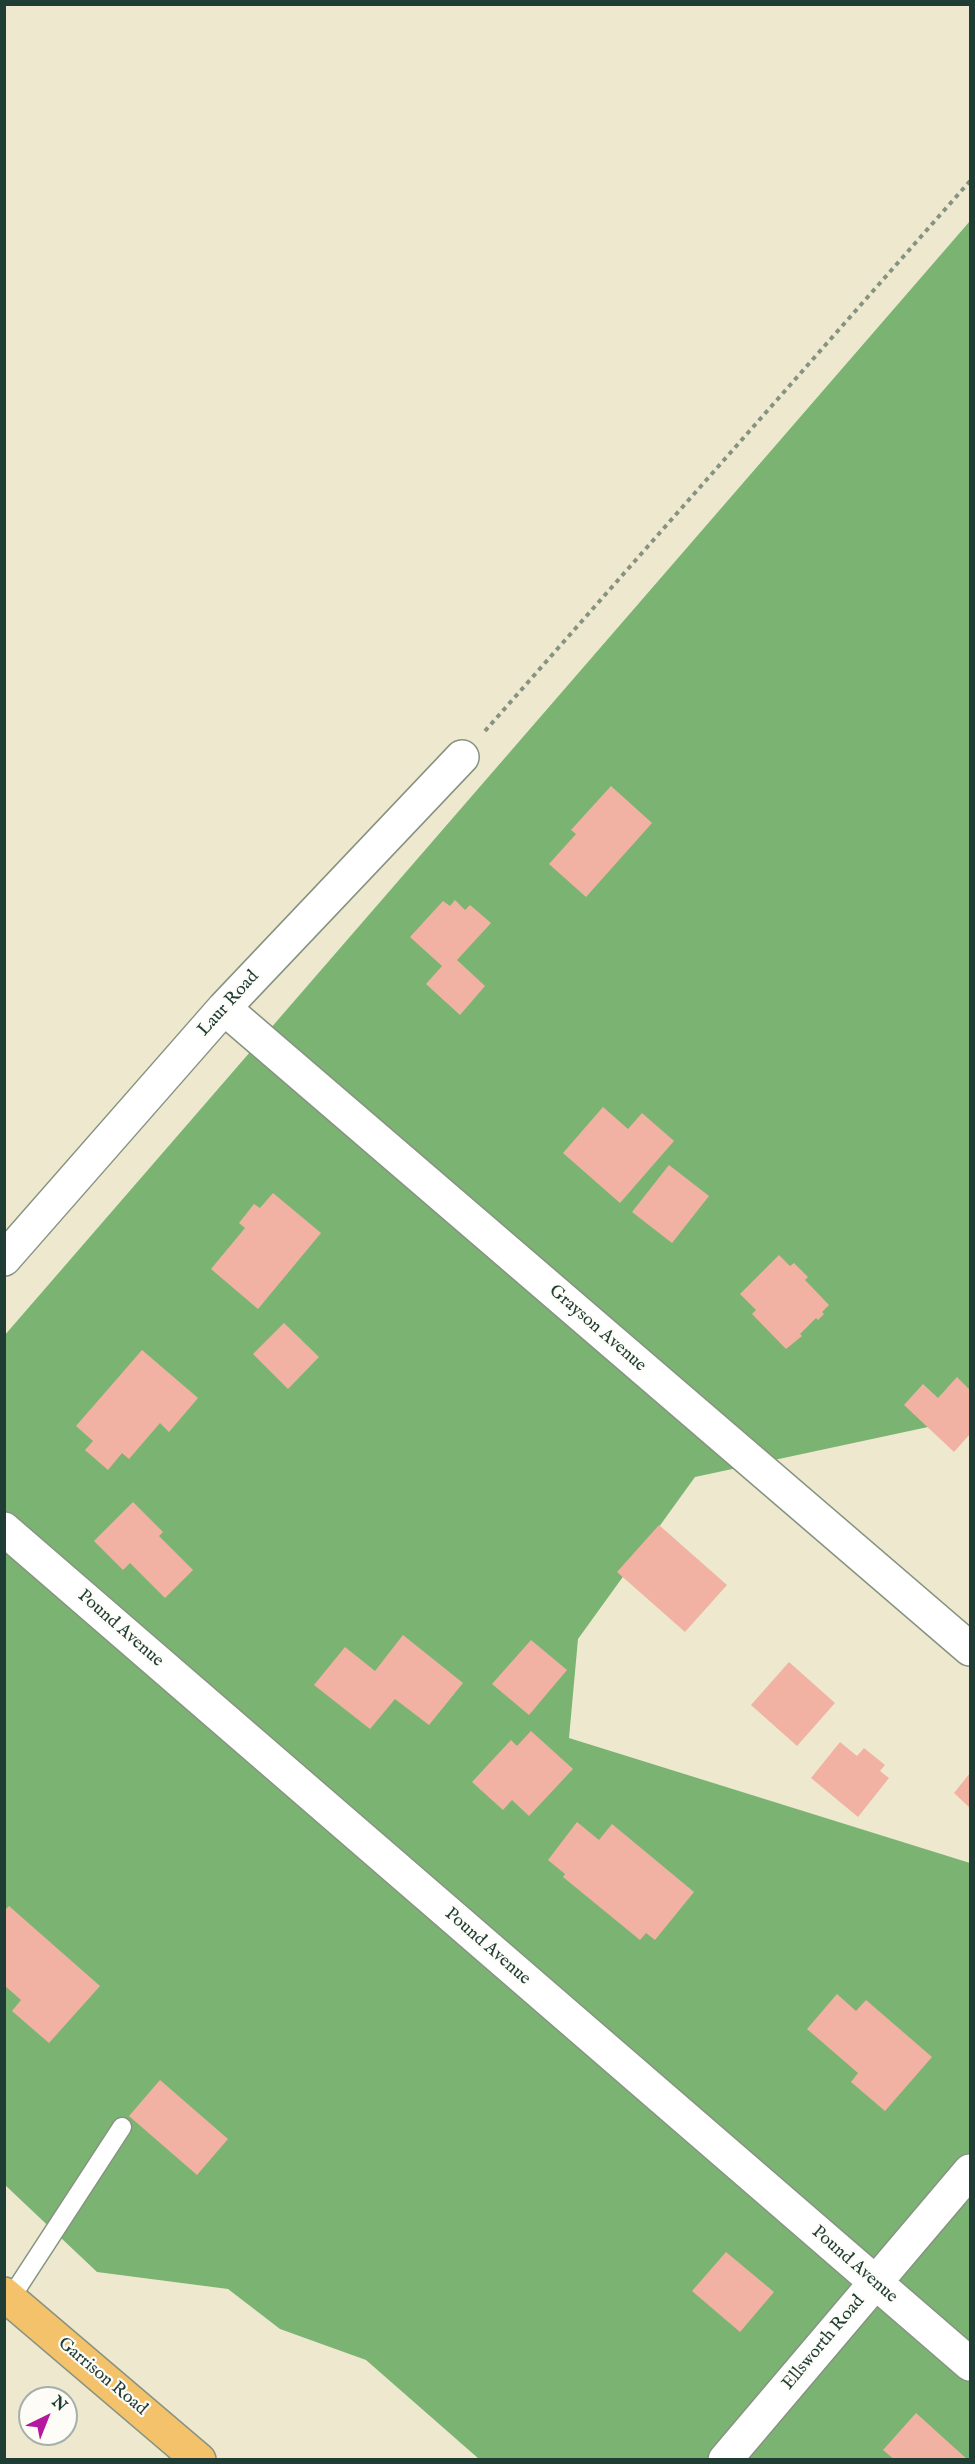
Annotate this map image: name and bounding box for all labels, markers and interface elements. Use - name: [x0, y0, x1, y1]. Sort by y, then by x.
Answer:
- street label: Laur Road: [194, 967, 264, 1041]
- street label: Grayson Avenue: [544, 1281, 650, 1377]
- street label: Pound Avenue: [72, 1586, 168, 1672]
- street label: Pound Avenue: [439, 1904, 535, 1990]
- street label: Pound Avenue: [806, 2222, 902, 2308]
- street label: Ellsworth Road: [778, 2291, 870, 2395]
- street label: Garrison Road: [53, 2333, 151, 2421]
- north arrow: [18, 2386, 78, 2446]
- text: N: [47, 2392, 71, 2416]

